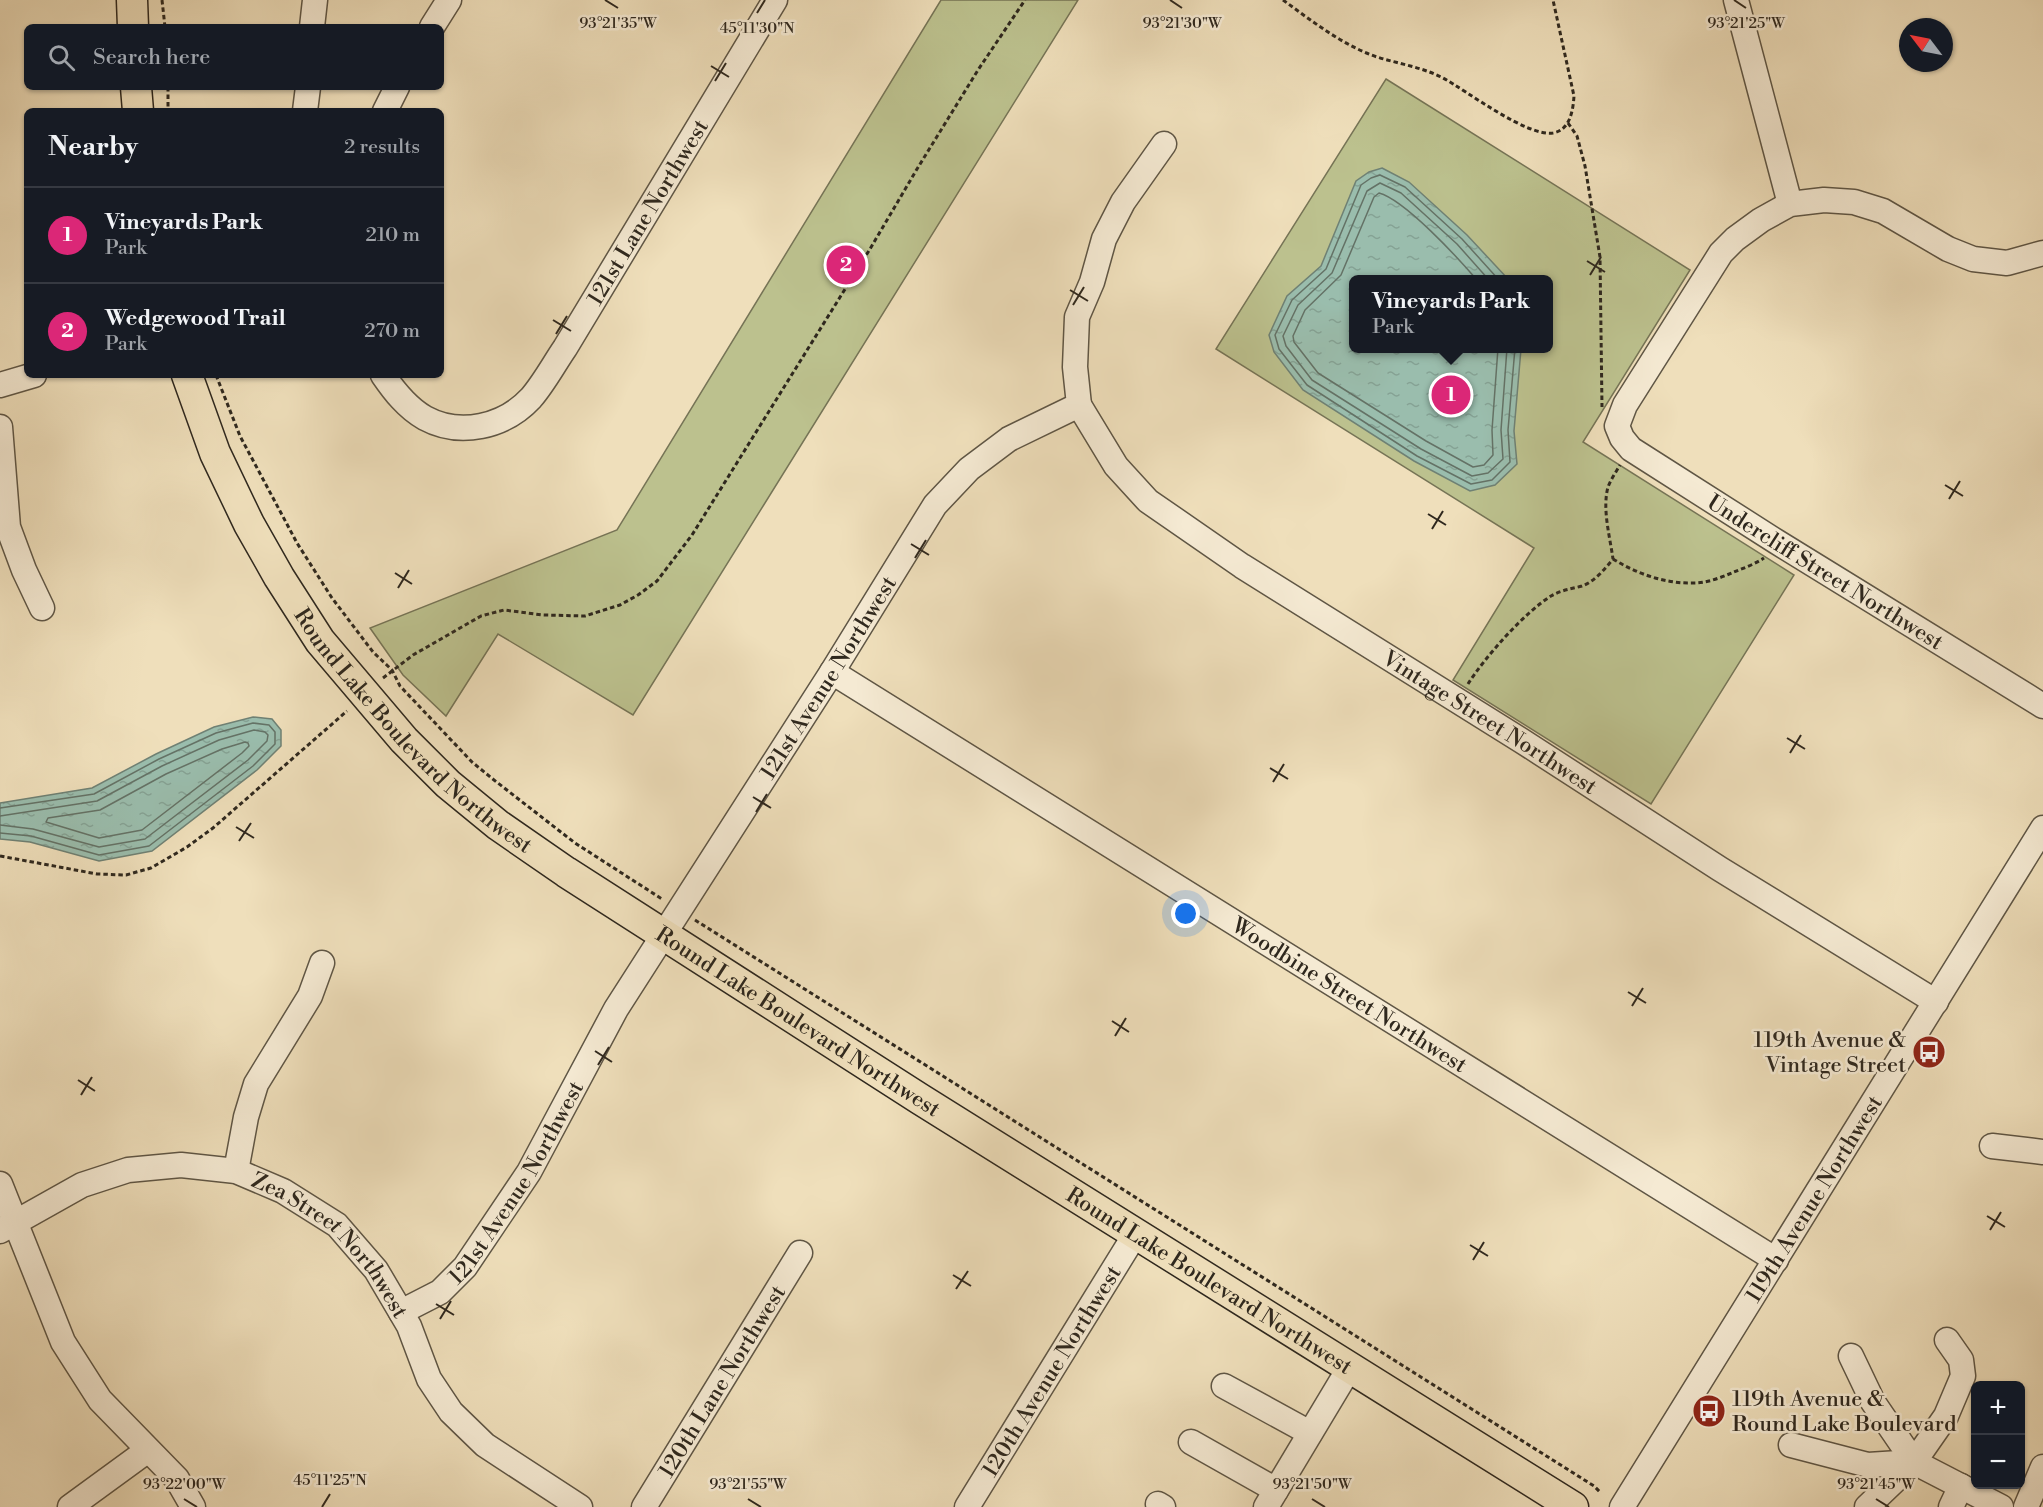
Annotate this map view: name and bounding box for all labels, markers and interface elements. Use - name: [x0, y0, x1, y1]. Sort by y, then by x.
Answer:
- text: 93°21'35"W: [579, 14, 657, 33]
- text: 93°21'30"W: [1142, 14, 1222, 33]
- text: 93°21'25"W: [1707, 14, 1785, 33]
- north arrow: [1899, 18, 1953, 72]
- text: 45°11'30"N: [720, 19, 794, 38]
- search box: [24, 24, 444, 90]
- icon: search: [45, 41, 78, 74]
- text: Search here: [93, 44, 210, 71]
- street label: 121st Lane Northwest: [582, 115, 715, 310]
- text: Nearby: [48, 131, 138, 163]
- text: 2 results: [344, 135, 420, 160]
- text: Vineyards Park: [105, 209, 263, 236]
- text: 1: [63, 223, 72, 248]
- text: 210 m: [365, 223, 420, 248]
- text: Park: [105, 236, 147, 261]
- pin: 2: [826, 242, 866, 288]
- popup: [1349, 275, 1553, 353]
- text: Vineyards Park: [1372, 288, 1530, 315]
- text: Wedgewood Trail: [105, 305, 286, 332]
- text: Park: [1372, 315, 1414, 340]
- text: 2: [61, 319, 74, 344]
- text: 270 m: [364, 319, 420, 344]
- text: Park: [105, 332, 147, 357]
- pin: 1: [1432, 372, 1470, 418]
- street label: Undercliff Street Northwest: [1702, 489, 1948, 656]
- street label: 121st Avenue Northwest: [755, 571, 903, 785]
- street label: Round Lake Boulevard Northwest: [288, 604, 537, 860]
- street label: Vintage Street Northwest: [1376, 645, 1602, 801]
- your location: [1171, 899, 1200, 928]
- street label: Woodbine Street Northwest: [1225, 912, 1472, 1079]
- street label: Round Lake Boulevard Northwest: [650, 921, 945, 1123]
- place label: 119th Avenue & Vintage Street: [1753, 1027, 1906, 1079]
- bus stop icon: 119th Avenue & Vintage Street: [1911, 1034, 1947, 1070]
- street label: 121st Avenue Northwest: [443, 1076, 590, 1291]
- street label: 119th Avenue Northwest: [1740, 1091, 1889, 1308]
- street label: Zea Street Northwest: [247, 1167, 413, 1324]
- street label: Round Lake Boulevard Northwest: [1061, 1182, 1357, 1381]
- street label: 120th Avenue Northwest: [977, 1261, 1128, 1482]
- street label: 120th Lane Northwest: [653, 1280, 792, 1483]
- map controls: [1971, 1381, 2025, 1489]
- button: +: [1971, 1381, 2025, 1435]
- place label: 119th Avenue & Round Lake Boulevard: [1732, 1386, 1957, 1438]
- bus stop icon: 119th Avenue & Round Lake Boulevard: [1691, 1393, 1727, 1429]
- button: −: [1971, 1435, 2025, 1489]
- text: 45°11'25"N: [293, 1471, 367, 1490]
- text: 93°22'00"W: [143, 1475, 226, 1494]
- text: 93°21'55"W: [709, 1475, 787, 1494]
- text: 93°21'50"W: [1272, 1475, 1352, 1494]
- text: 93°21'45"W: [1837, 1475, 1915, 1494]

